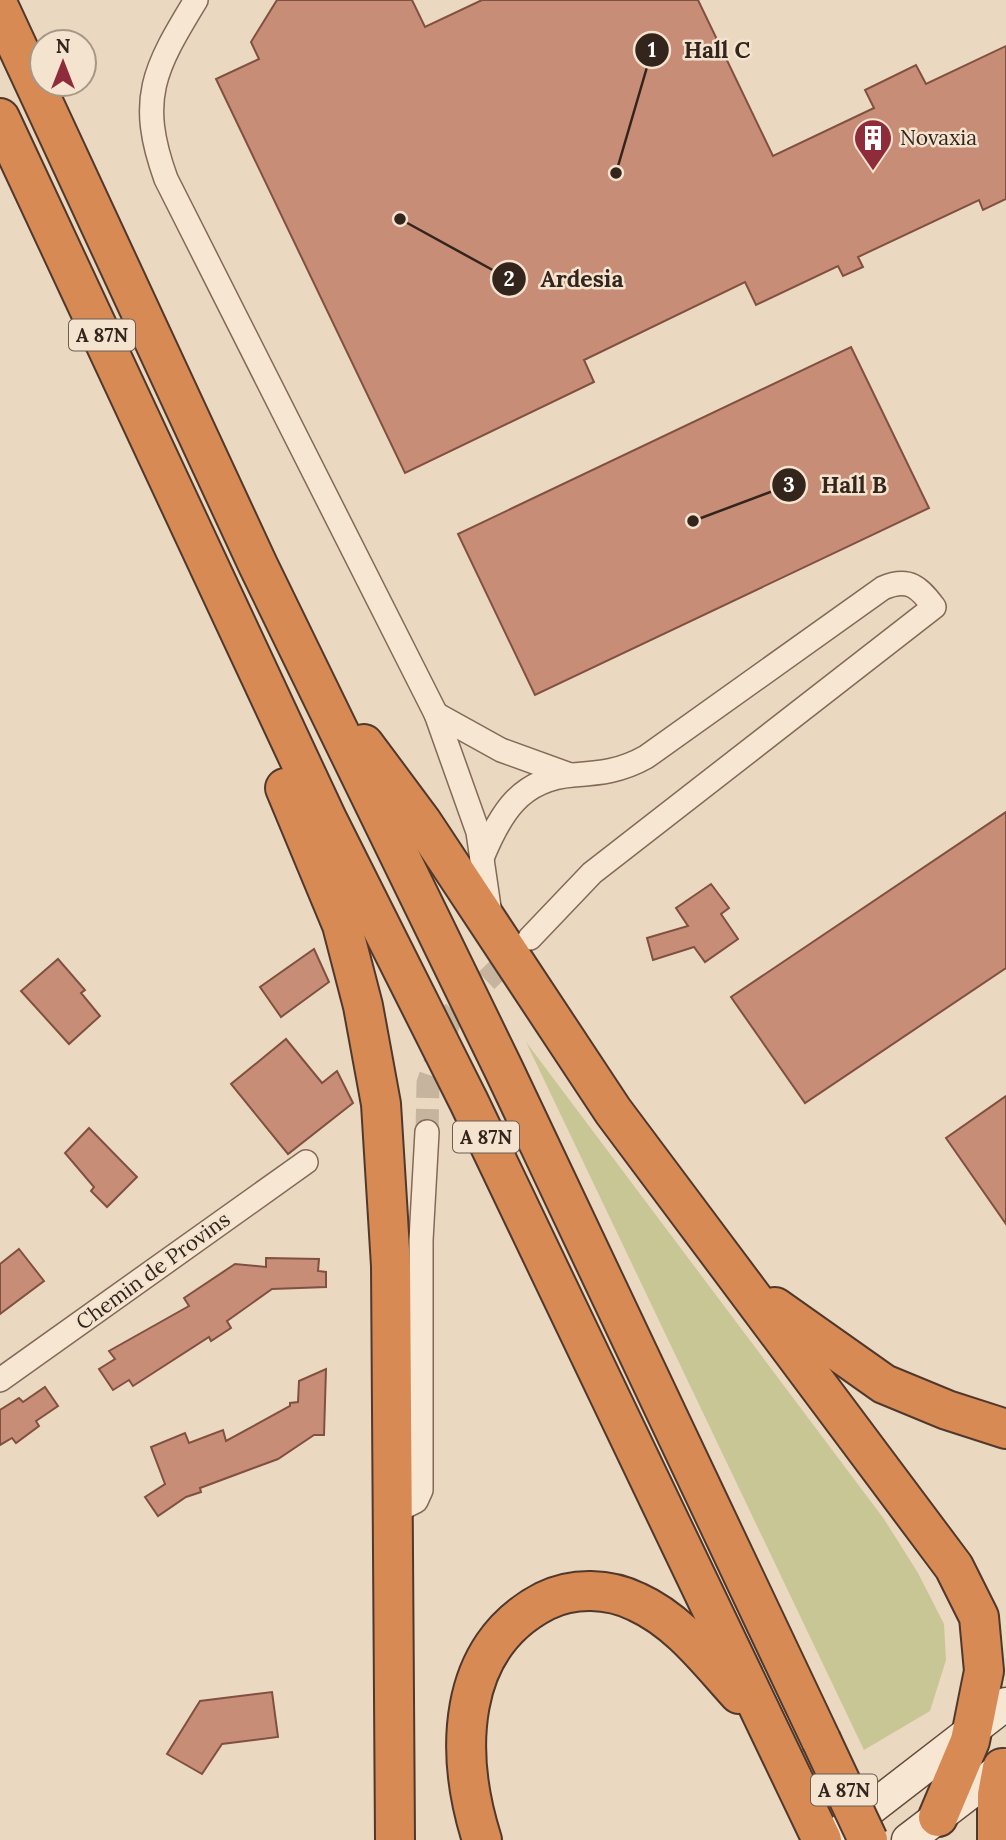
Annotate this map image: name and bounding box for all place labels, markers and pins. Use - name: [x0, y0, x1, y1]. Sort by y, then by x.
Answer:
- callout: Hall C: [634, 28, 764, 72]
- building icon: Novaxia: [852, 117, 894, 172]
- place label: Novaxia: [900, 124, 977, 151]
- callout: Ardesia: [491, 257, 637, 301]
- callout: Hall B: [772, 463, 901, 507]

